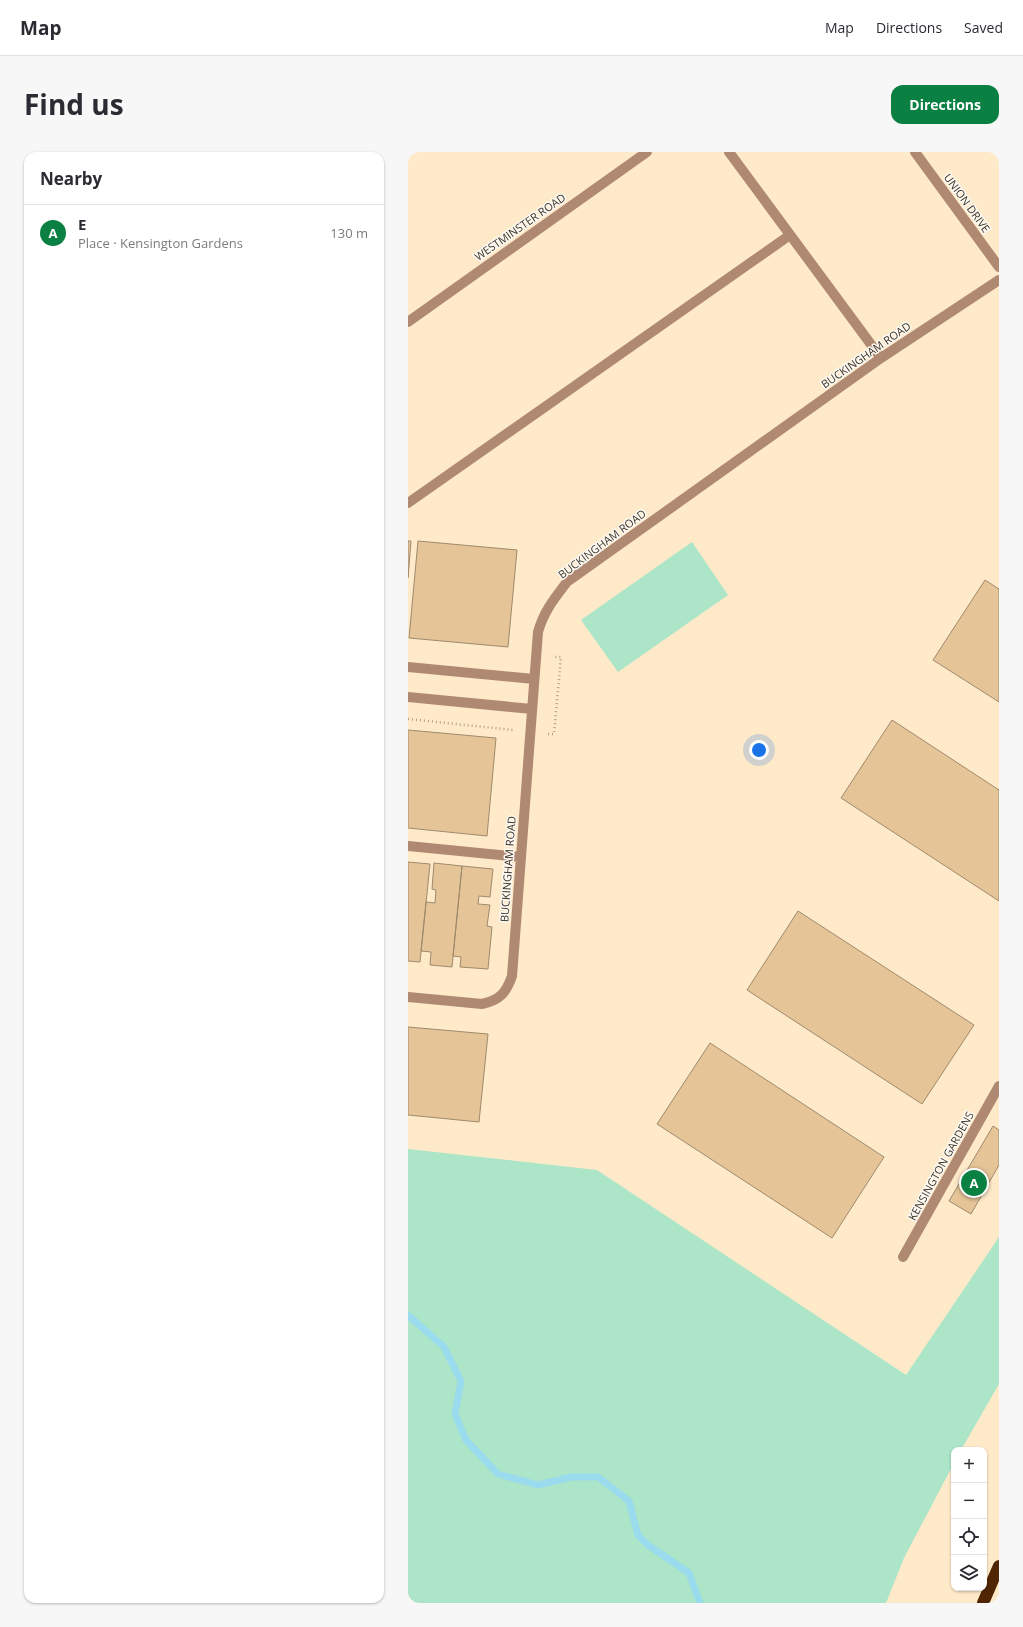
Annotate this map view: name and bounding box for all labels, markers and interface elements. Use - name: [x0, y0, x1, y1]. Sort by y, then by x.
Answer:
- text: Map: [20, 15, 61, 41]
- text: Map: [825, 18, 854, 37]
- text: Directions: [876, 18, 942, 37]
- text: Saved: [964, 18, 1003, 37]
- text: Find us: [24, 85, 124, 123]
- button: Directions: [891, 85, 999, 124]
- text: Nearby: [40, 167, 102, 190]
- street label: UNION DRIVE: [941, 170, 994, 235]
- street label: WESTMINSTER ROAD: [471, 190, 568, 264]
- text: E: [78, 214, 86, 234]
- text: A: [49, 224, 57, 242]
- text: 130 m: [330, 224, 368, 242]
- text: Place · Kensington Gardens: [78, 234, 243, 252]
- street label: BUCKINGHAM ROAD: [818, 318, 914, 391]
- street label: BUCKINGHAM ROAD: [555, 506, 649, 582]
- your location: [749, 740, 769, 760]
- street label: BUCKINGHAM ROAD: [496, 815, 519, 922]
- street label: KENSINGTON GARDENS: [906, 1109, 976, 1223]
- pin: A: [961, 1168, 987, 1198]
- map controls: [951, 1447, 987, 1591]
- button: +: [951, 1447, 987, 1483]
- button: −: [951, 1483, 987, 1519]
- button: locate: [951, 1519, 987, 1555]
- button: layers: [951, 1555, 987, 1591]

